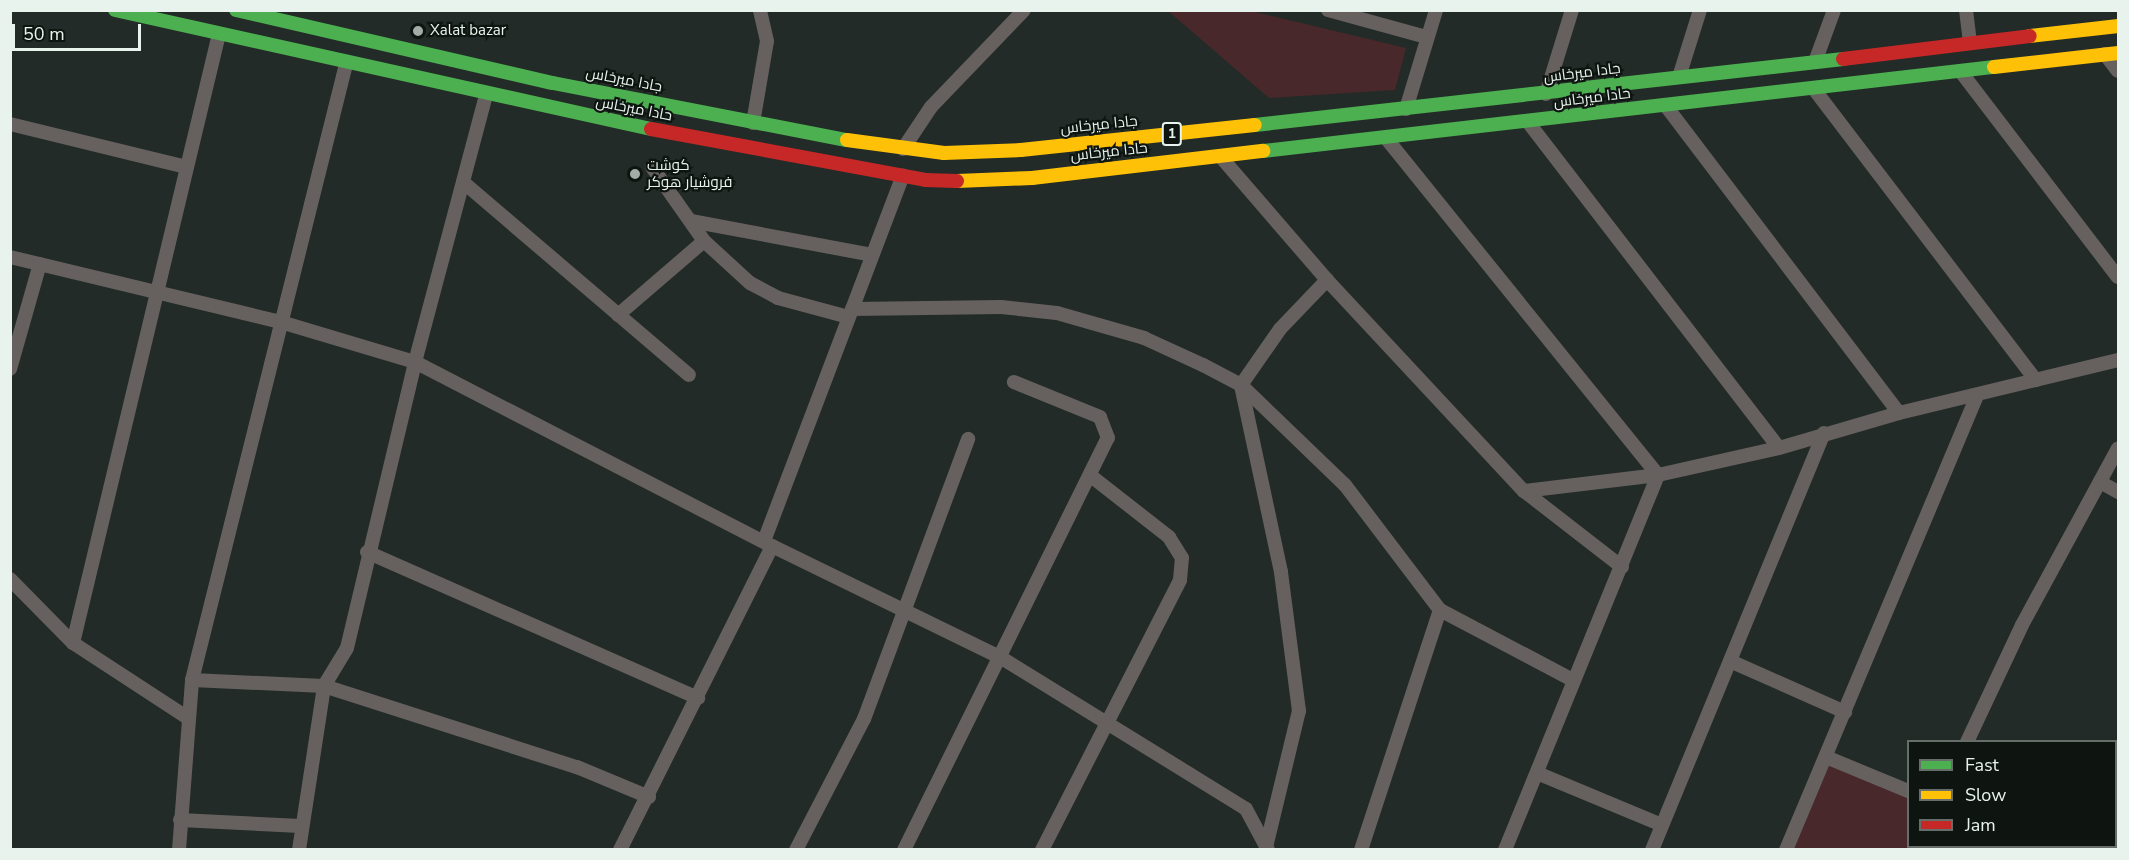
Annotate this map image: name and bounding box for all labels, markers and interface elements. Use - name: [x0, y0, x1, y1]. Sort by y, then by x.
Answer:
- scale bar: [15, 12, 144, 50]
- text: 50 m: [23, 22, 65, 46]
- place label: Xalat bazar: [430, 22, 506, 40]
- marker: Xalat bazar: [411, 24, 425, 38]
- street label: جادا ميرخاس: [1543, 59, 1621, 87]
- street label: جادا ميرخاس: [584, 64, 664, 96]
- street label: حادا ميرخاس: [1553, 84, 1631, 112]
- street label: حادا ميرخاس: [594, 93, 674, 125]
- street label: جادا ميرخاس: [1060, 112, 1138, 138]
- road number: 1: [1162, 123, 1182, 145]
- street label: حادا ميرخاس: [1070, 139, 1148, 165]
- place label: كوشت فروشيار هوكر: [647, 156, 732, 191]
- marker: كوشت فروشيار هوكر: [628, 167, 642, 181]
- legend: [1907, 740, 2117, 848]
- text: Fast: [1965, 753, 1999, 777]
- text: Slow: [1965, 783, 2006, 807]
- text: Jam: [1965, 813, 1996, 837]

